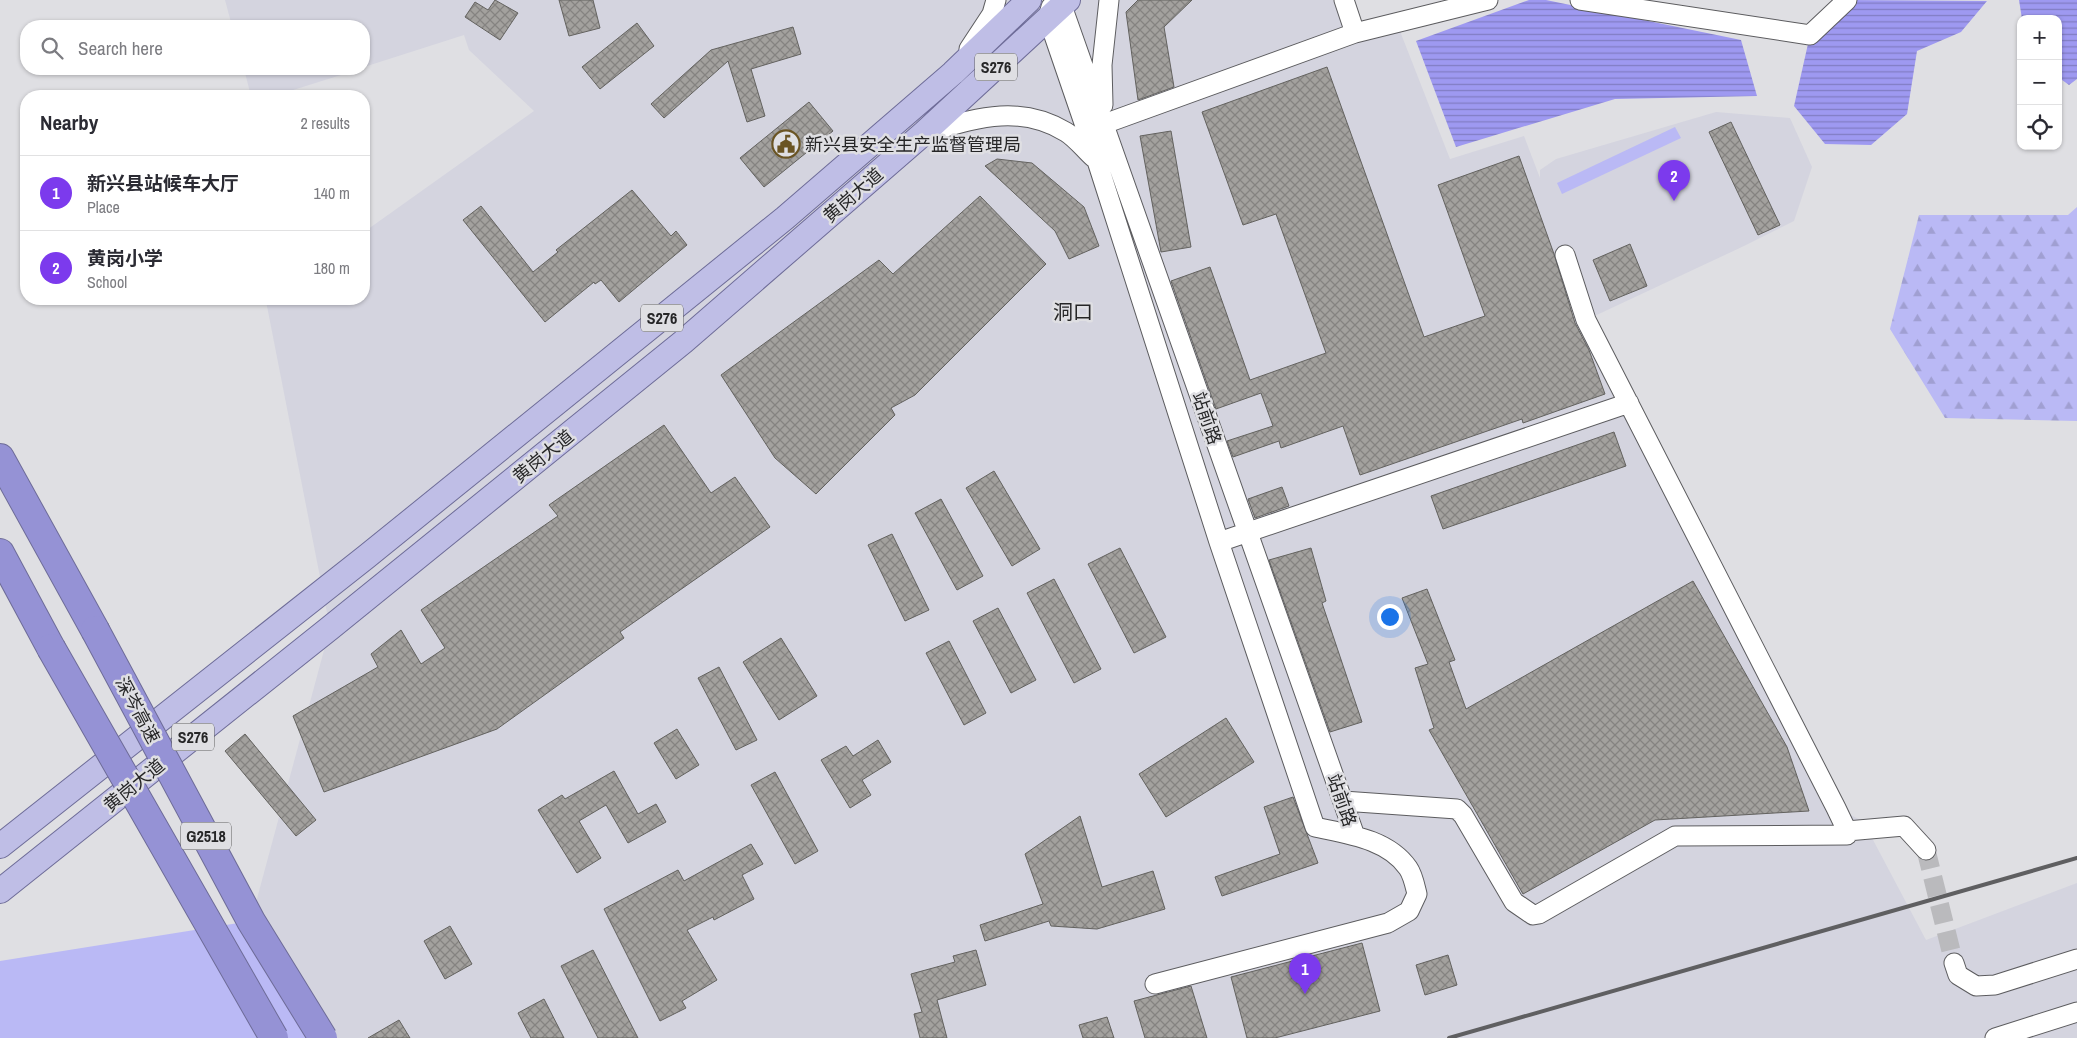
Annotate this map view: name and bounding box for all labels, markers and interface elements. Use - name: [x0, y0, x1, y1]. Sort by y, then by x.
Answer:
- map controls: [2017, 15, 2062, 150]
- button: +: [2017, 15, 2062, 60]
- search box: [20, 20, 370, 75]
- icon: search: [38, 34, 66, 62]
- text: Search here: [78, 35, 163, 61]
- road number: S276: [975, 54, 1017, 80]
- button: −: [2017, 60, 2062, 105]
- button: locate: [2017, 105, 2062, 150]
- text: Nearby: [40, 108, 98, 137]
- text: 2 results: [300, 112, 350, 134]
- public building icon: 新兴县安全生产监督管理局: [771, 129, 801, 159]
- place label: 新兴县安全生产监督管理局: [805, 132, 1021, 157]
- pin: 2: [1658, 160, 1690, 201]
- street label: 黄岗大道: [818, 162, 888, 228]
- text: 新兴县站候车大厅: [87, 170, 239, 196]
- text: 1: [52, 182, 60, 204]
- text: 140 m: [314, 182, 350, 204]
- text: Place: [87, 196, 120, 218]
- text: 黄岗小学: [87, 245, 163, 271]
- text: 2: [52, 257, 60, 279]
- text: 180 m: [314, 257, 350, 279]
- text: School: [87, 271, 127, 293]
- district label: 洞口: [1053, 298, 1093, 325]
- road number: S276: [641, 304, 683, 332]
- street label: 站前路: [1186, 388, 1228, 448]
- street label: 黄岗大道: [507, 424, 579, 488]
- your location: [1377, 604, 1403, 630]
- street label: 深岑高速: [110, 672, 166, 748]
- road number: S276: [172, 724, 214, 750]
- street label: 黄岗大道: [98, 753, 170, 817]
- street label: 站前路: [1321, 770, 1363, 830]
- road number: G2518: [181, 822, 231, 849]
- pin: 1: [1289, 953, 1321, 994]

